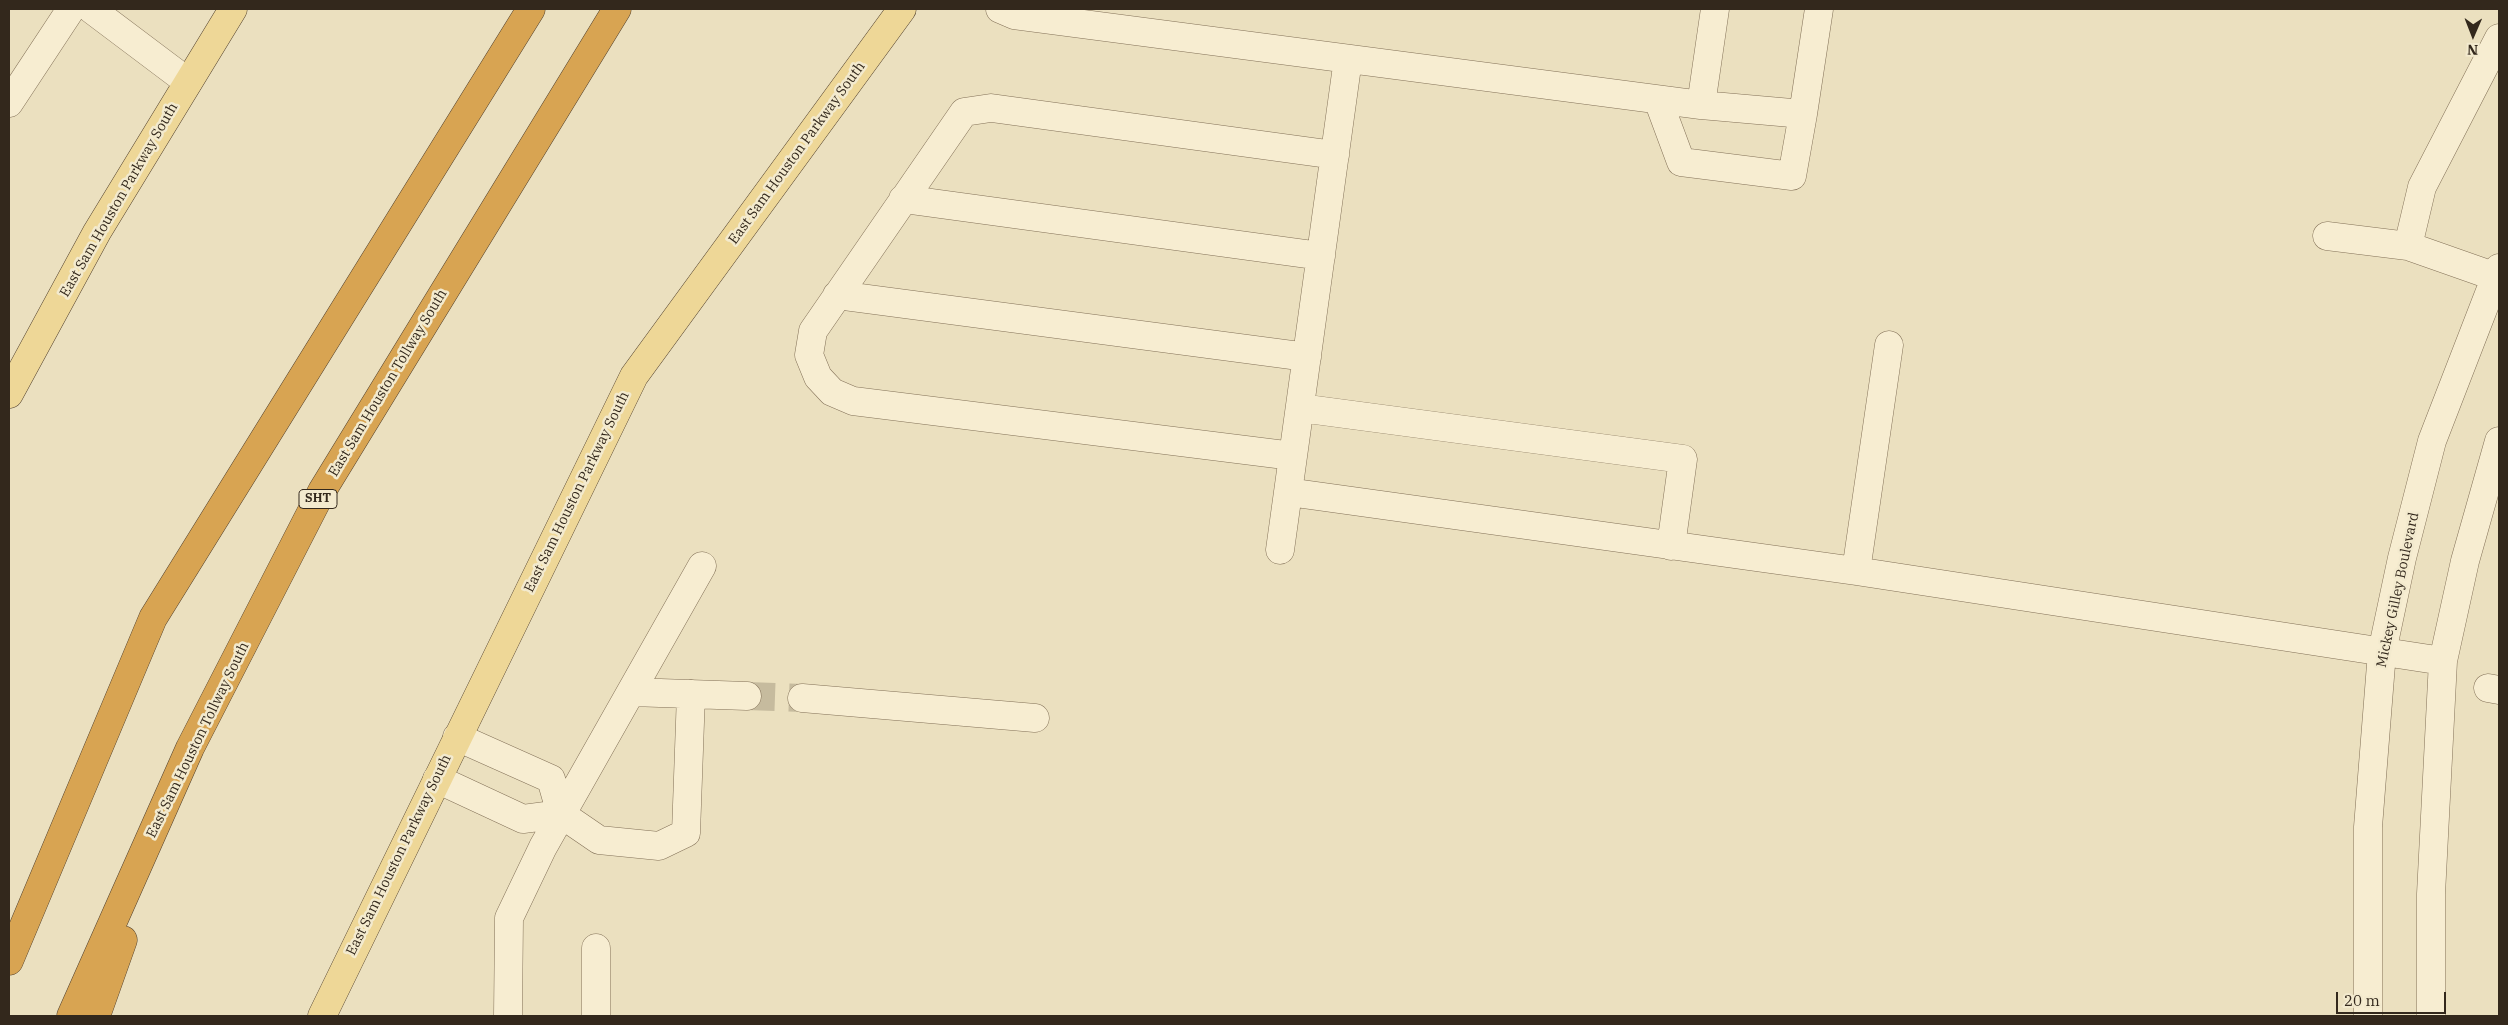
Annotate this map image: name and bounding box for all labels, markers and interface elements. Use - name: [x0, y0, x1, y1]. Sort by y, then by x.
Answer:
- north arrow: [2448, 10, 2498, 60]
- text: N: [2467, 41, 2478, 59]
- street label: East Sam Houston Parkway South: [725, 59, 869, 247]
- street label: East Sam Houston Parkway South: [56, 100, 182, 300]
- street label: East Sam Houston Tollway South: [325, 286, 451, 480]
- street label: East Sam Houston Parkway South: [521, 389, 633, 595]
- road number: SHT: [299, 489, 337, 508]
- street label: Mickey Gilley Boulevard: [2373, 511, 2423, 669]
- street label: East Sam Houston Tollway South: [143, 639, 253, 841]
- street label: East Sam Houston Parkway South: [343, 752, 455, 958]
- scale bar: [2338, 982, 2448, 1014]
- text: 20 m: [2344, 991, 2380, 1010]

